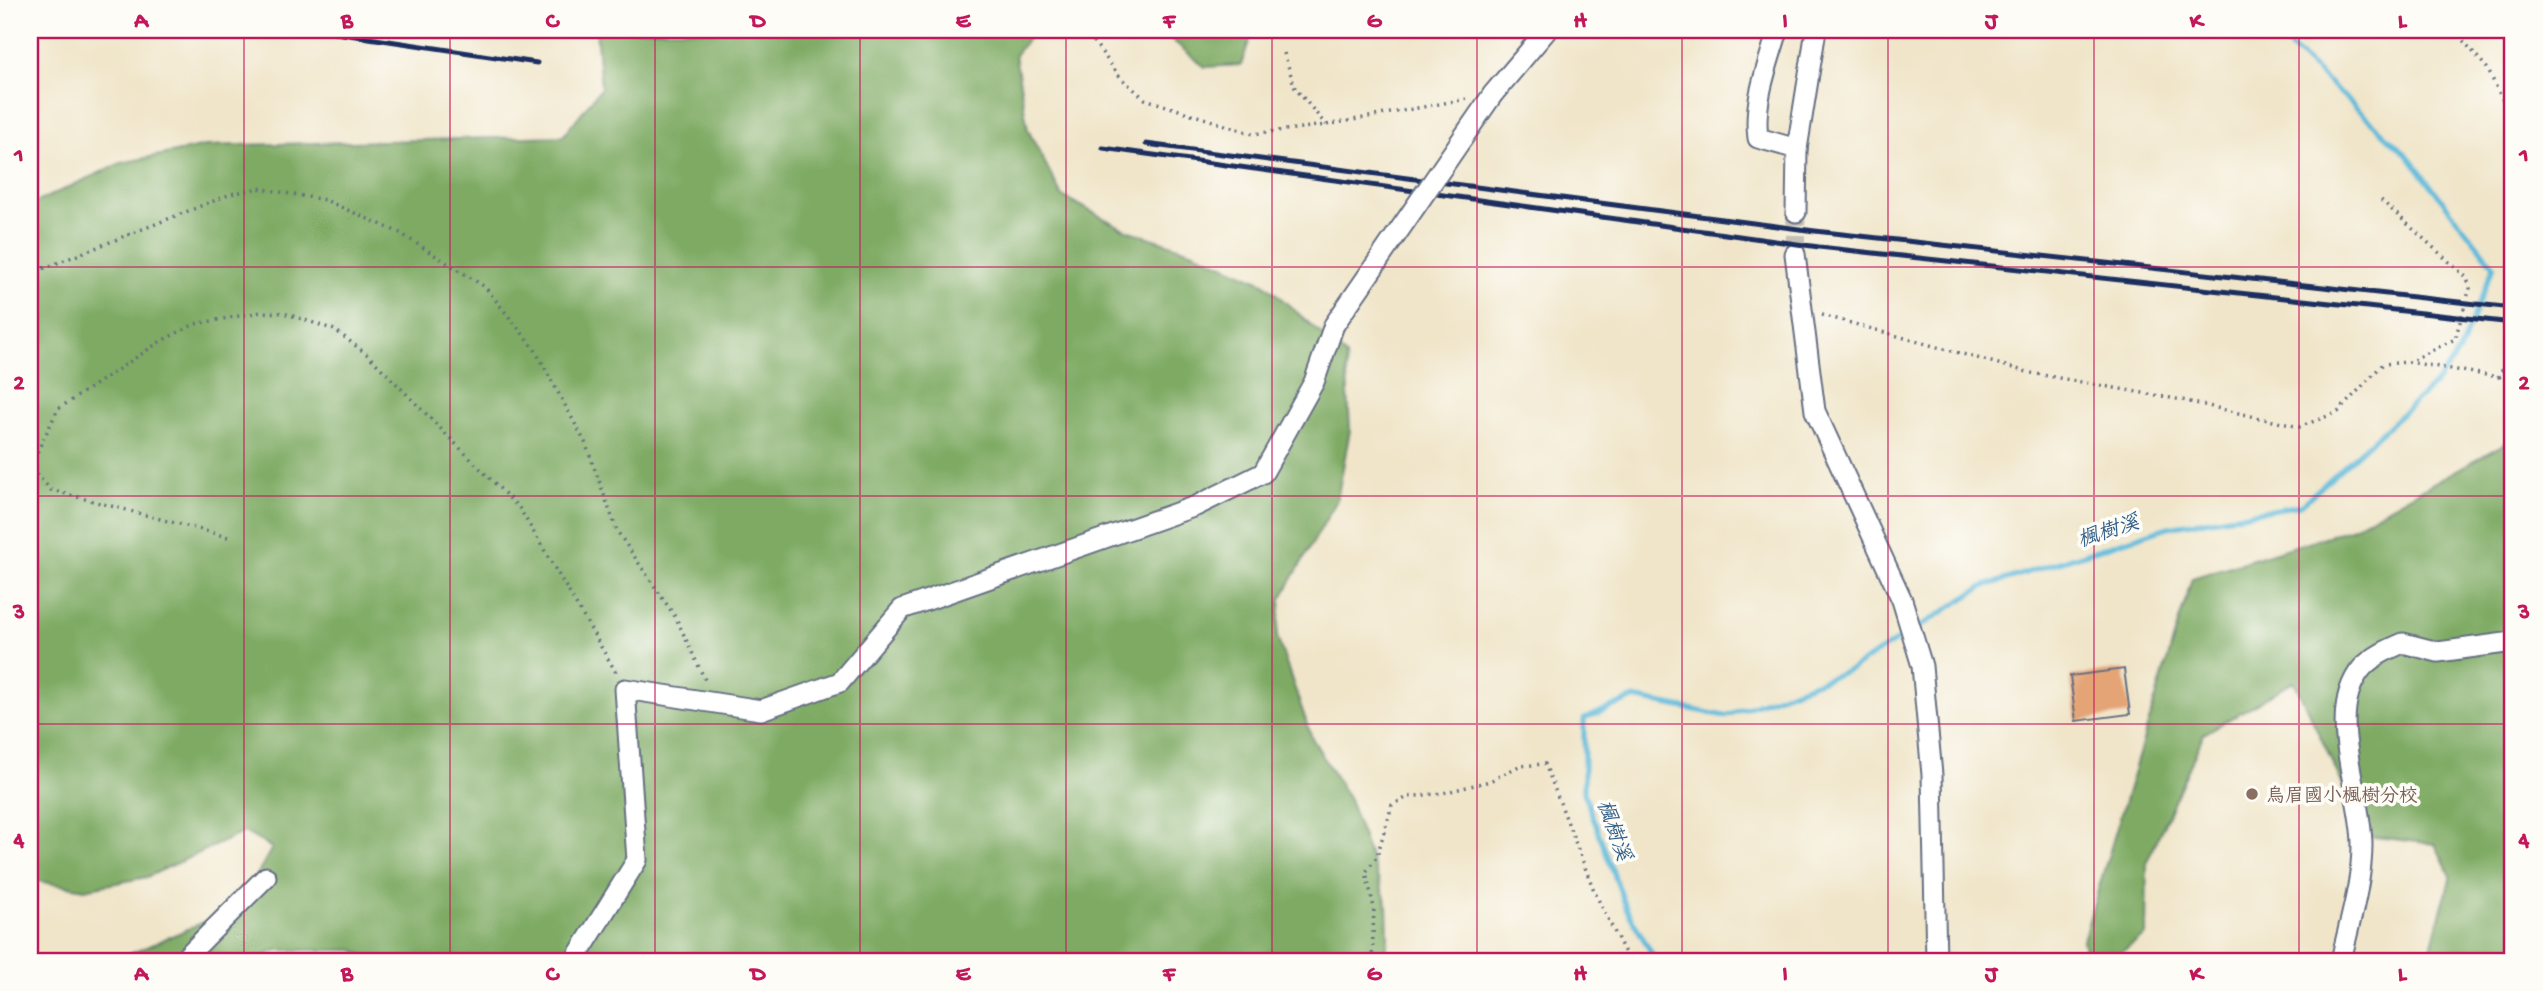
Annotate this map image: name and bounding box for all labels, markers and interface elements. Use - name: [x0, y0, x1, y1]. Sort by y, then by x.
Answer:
- text: A: [133, 9, 149, 36]
- text: B: [340, 9, 354, 36]
- text: C: [546, 9, 561, 36]
- text: D: [749, 9, 767, 36]
- text: E: [956, 9, 972, 36]
- text: F: [1162, 9, 1177, 36]
- text: G: [1367, 9, 1383, 36]
- text: H: [1573, 9, 1587, 36]
- text: I: [1782, 9, 1788, 36]
- text: J: [1984, 9, 1999, 36]
- text: K: [2189, 9, 2206, 36]
- text: L: [2398, 9, 2408, 36]
- text: 1: [13, 143, 24, 170]
- text: 1: [2518, 143, 2529, 170]
- text: 2: [13, 371, 25, 398]
- text: 2: [2518, 371, 2530, 398]
- water label: 楓樹溪: [2075, 510, 2144, 555]
- text: 3: [12, 600, 25, 627]
- text: 3: [2517, 600, 2530, 627]
- place label: 烏眉國小楓樹分校: [2266, 785, 2418, 809]
- marker: 烏眉國小楓樹分校: [2244, 786, 2260, 802]
- water label: 楓樹溪: [1589, 797, 1636, 866]
- text: 4: [13, 828, 25, 855]
- text: 4: [2518, 828, 2530, 855]
- text: A: [133, 962, 149, 989]
- text: B: [340, 962, 354, 989]
- text: C: [546, 962, 561, 989]
- text: D: [749, 962, 767, 989]
- text: E: [956, 962, 972, 989]
- text: F: [1162, 962, 1177, 989]
- text: G: [1367, 962, 1383, 989]
- text: H: [1573, 962, 1587, 989]
- text: I: [1782, 962, 1788, 989]
- text: J: [1984, 962, 1999, 989]
- text: K: [2189, 962, 2206, 989]
- text: L: [2398, 962, 2408, 989]

